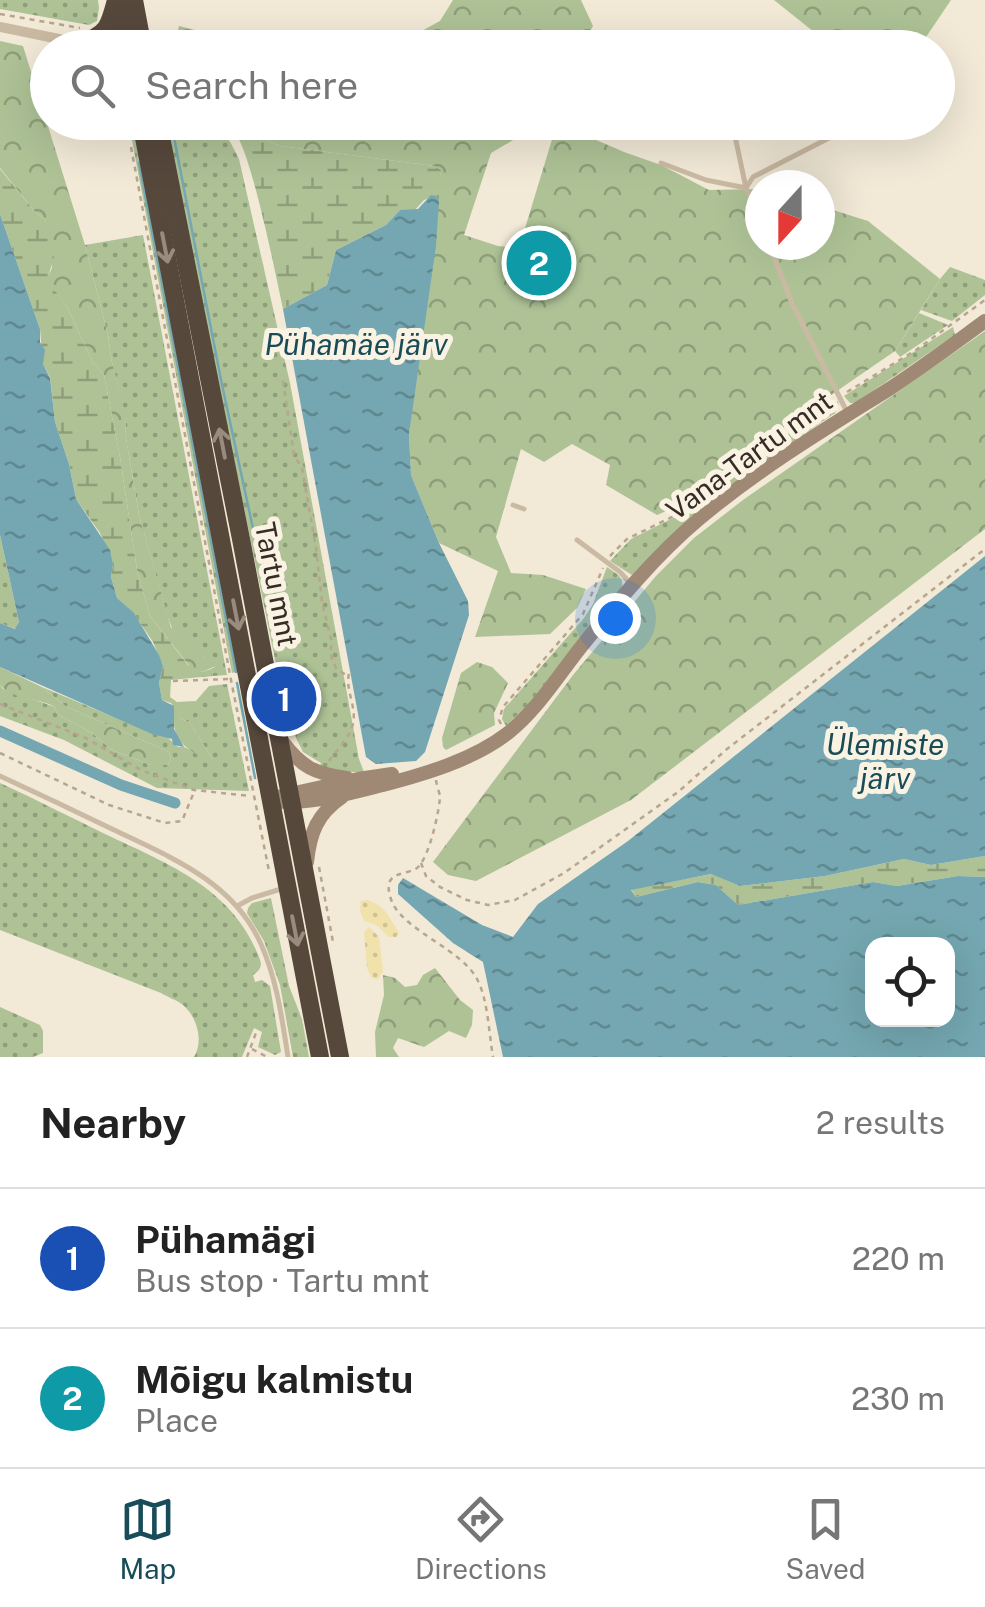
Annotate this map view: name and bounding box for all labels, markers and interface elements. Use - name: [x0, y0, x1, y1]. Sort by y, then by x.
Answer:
- search box: [30, 30, 955, 140]
- icon: search: [65, 58, 120, 113]
- text: Search here: [145, 63, 358, 108]
- north arrow: [745, 170, 835, 260]
- pin: 2: [506, 226, 572, 300]
- one-way arrow: [156, 231, 175, 263]
- water label: Pühamäe järv: [264, 326, 448, 362]
- street label: Vana-Tartu mnt: [660, 384, 838, 526]
- one-way arrow: [211, 428, 230, 460]
- street label: Tartu mnt: [249, 519, 305, 649]
- your location: [590, 593, 641, 644]
- one-way arrow: [227, 598, 246, 630]
- pin: 1: [252, 662, 316, 736]
- water label: Ülemiste järv: [826, 726, 944, 796]
- one-way arrow: [287, 914, 306, 946]
- map controls: [865, 937, 955, 1027]
- button: locate: [865, 937, 955, 1027]
- text: Nearby: [40, 1098, 186, 1147]
- text: 2 results: [816, 1104, 945, 1141]
- text: Pühamägi: [135, 1217, 316, 1262]
- text: 1: [66, 1240, 79, 1277]
- text: 220 m: [852, 1240, 945, 1277]
- text: Bus stop · Tartu mnt: [135, 1262, 430, 1299]
- text: Mõigu kalmistu: [135, 1357, 413, 1402]
- text: 2: [62, 1380, 83, 1417]
- text: 230 m: [851, 1380, 945, 1417]
- text: Place: [135, 1402, 218, 1439]
- tab: Map: [119, 1492, 176, 1585]
- tab: Directions: [415, 1492, 547, 1585]
- tab: Saved: [785, 1492, 866, 1585]

